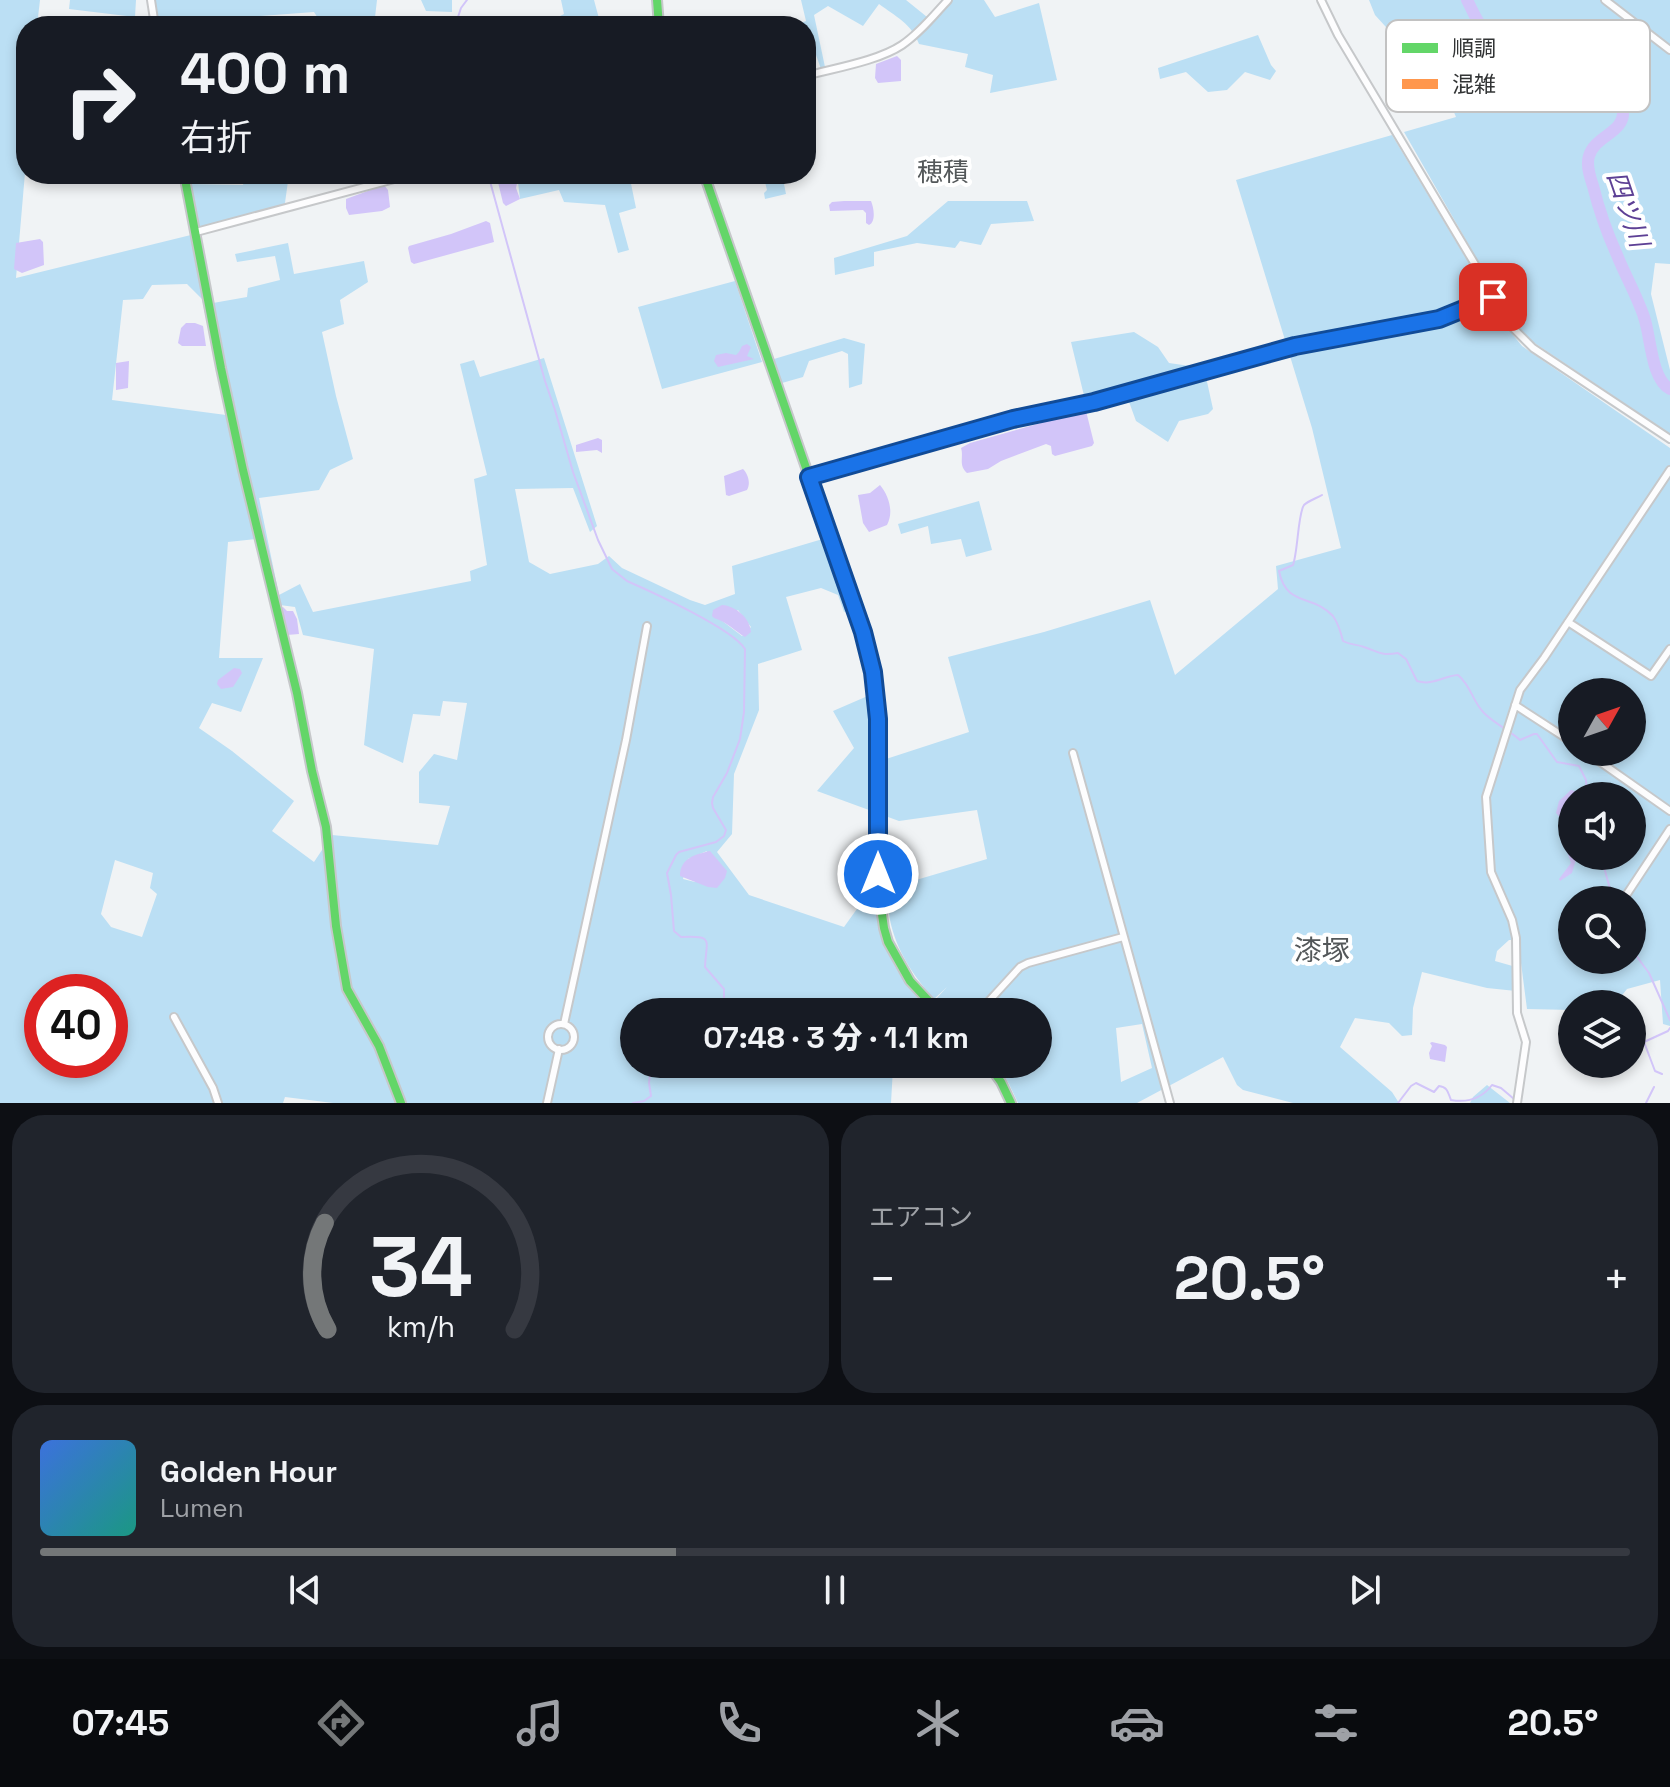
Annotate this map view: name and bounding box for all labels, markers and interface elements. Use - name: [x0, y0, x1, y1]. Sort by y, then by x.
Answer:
- legend: [1386, 20, 1650, 112]
- text: 順調: [1452, 34, 1496, 62]
- text: 400 m: [180, 38, 350, 109]
- icon: right: [48, 48, 152, 152]
- text: 混雑: [1452, 70, 1496, 98]
- text: 右折: [180, 115, 252, 161]
- district label: 穂積: [917, 155, 969, 189]
- water label: 四ツ川: [1599, 167, 1658, 254]
- pin: [1459, 263, 1527, 331]
- icon: arrive: [1471, 275, 1515, 319]
- north arrow: [1558, 678, 1646, 766]
- map controls: [1558, 678, 1646, 1078]
- button: sound: [1558, 782, 1646, 870]
- position arrow: [836, 832, 920, 916]
- button: search: [1558, 886, 1646, 974]
- district label: 漆塚: [1294, 932, 1350, 968]
- speed limit sign: 40: [24, 974, 128, 1078]
- button: layers: [1558, 990, 1646, 1078]
- text: 07:48 · 3 分 · 1.1 km: [703, 1018, 969, 1057]
- text: エアコン: [869, 1200, 973, 1234]
- text: 34: [369, 1214, 472, 1320]
- text: 20.5°: [1174, 1240, 1325, 1317]
- text: −: [869, 1251, 896, 1307]
- text: +: [1603, 1251, 1630, 1307]
- text: km/h: [386, 1309, 455, 1345]
- text: Golden Hour: [160, 1452, 337, 1491]
- text: Lumen: [160, 1491, 244, 1525]
- icon: previous: [283, 1568, 327, 1612]
- icon: pause: [813, 1568, 857, 1612]
- icon: next: [1343, 1568, 1387, 1612]
- icon: directions: [313, 1695, 369, 1751]
- icon: music: [512, 1695, 568, 1751]
- icon: phone: [711, 1695, 767, 1751]
- icon: climate: [910, 1695, 966, 1751]
- icon: car: [1109, 1695, 1165, 1751]
- icon: filters: [1308, 1695, 1364, 1751]
- text: 07:45: [72, 1700, 169, 1746]
- text: 20.5°: [1508, 1700, 1598, 1746]

